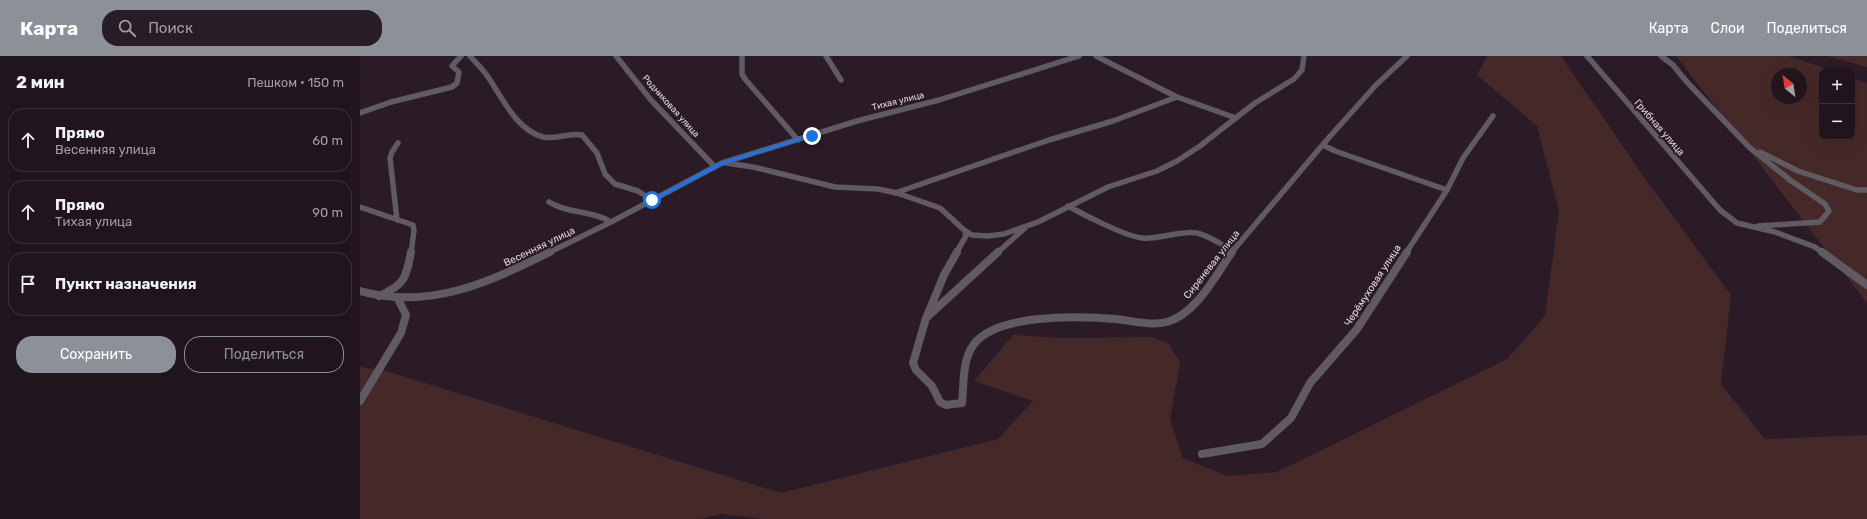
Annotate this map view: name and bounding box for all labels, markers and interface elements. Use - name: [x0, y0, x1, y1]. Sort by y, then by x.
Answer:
- search box: [102, 10, 382, 46]
- text: Карта: [20, 17, 78, 40]
- icon: search: [116, 17, 138, 39]
- text: Поиск: [148, 19, 193, 37]
- text: Карта: [1649, 20, 1689, 37]
- text: Слои: [1711, 20, 1745, 37]
- text: Поделиться: [1767, 20, 1847, 37]
- north arrow: [1771, 68, 1807, 104]
- map controls: [1819, 68, 1855, 140]
- button: +: [1819, 68, 1855, 104]
- text: 2 мин: [16, 72, 65, 92]
- street label: Родниковая улица: [640, 73, 702, 139]
- text: Пешком · 150 m: [247, 75, 344, 90]
- street label: Тихая улица: [871, 90, 925, 112]
- street label: Грибная улица: [1632, 97, 1687, 158]
- button: −: [1819, 104, 1855, 140]
- text: Прямо: [55, 124, 105, 142]
- route end: [803, 127, 821, 145]
- icon: ahead: [17, 129, 39, 151]
- text: 60 m: [312, 133, 343, 148]
- text: Весенняя улица: [55, 142, 156, 157]
- route start: [643, 191, 661, 209]
- text: Прямо: [55, 196, 105, 214]
- icon: ahead: [17, 201, 39, 223]
- text: 90 m: [312, 205, 343, 220]
- text: Тихая улица: [55, 214, 132, 229]
- street label: Весенняя улица: [502, 224, 577, 269]
- street label: Сиреневая улица: [1181, 228, 1242, 301]
- street label: Черёмуховая улица: [1342, 242, 1404, 329]
- icon: arrive: [17, 273, 39, 295]
- text: Пункт назначения: [55, 275, 197, 293]
- button: Сохранить: [16, 336, 176, 373]
- button: Поделиться: [184, 336, 344, 373]

